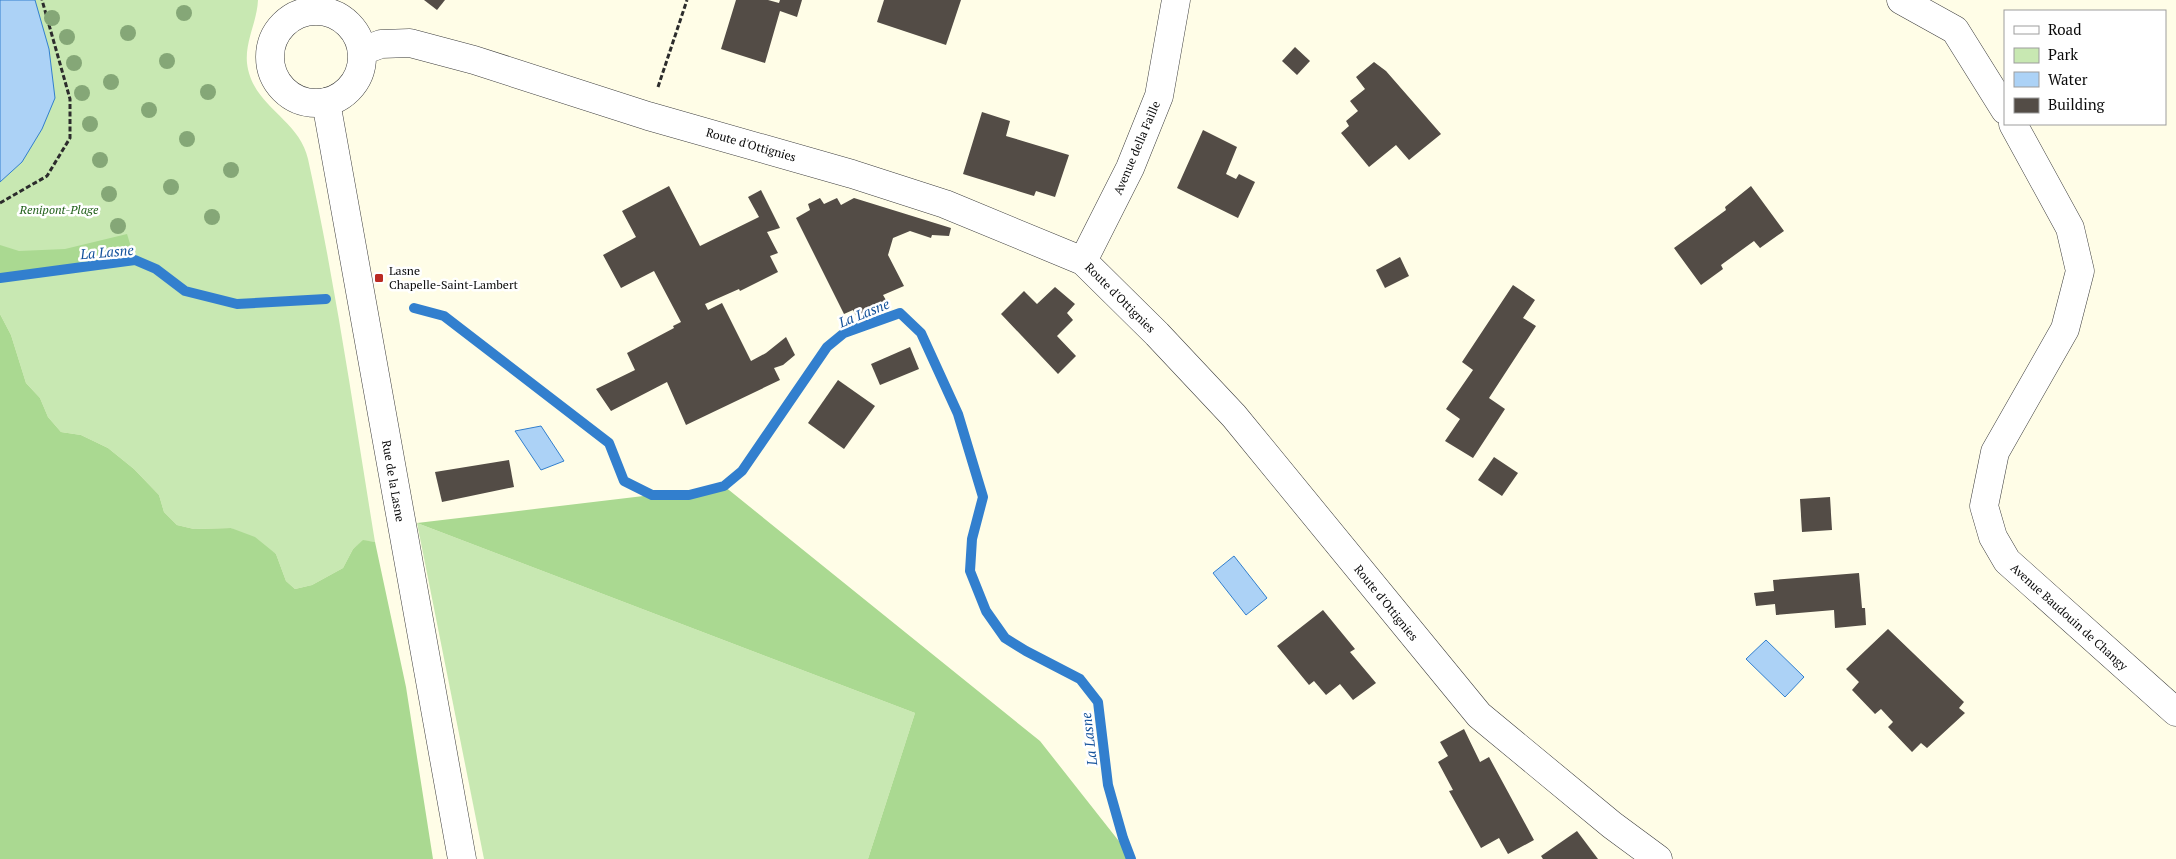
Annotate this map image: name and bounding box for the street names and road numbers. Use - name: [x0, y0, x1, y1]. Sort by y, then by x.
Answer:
- street label: Avenue della Faille: [1110, 99, 1163, 197]
- street label: Route d'Ottignies: [704, 124, 798, 165]
- street label: Route d'Ottignies: [1082, 259, 1159, 336]
- street label: Rue de la Lasne: [379, 439, 408, 523]
- street label: Avenue Baudouin de Changy: [2008, 560, 2132, 674]
- street label: Route d'Ottignies: [1351, 562, 1422, 644]

